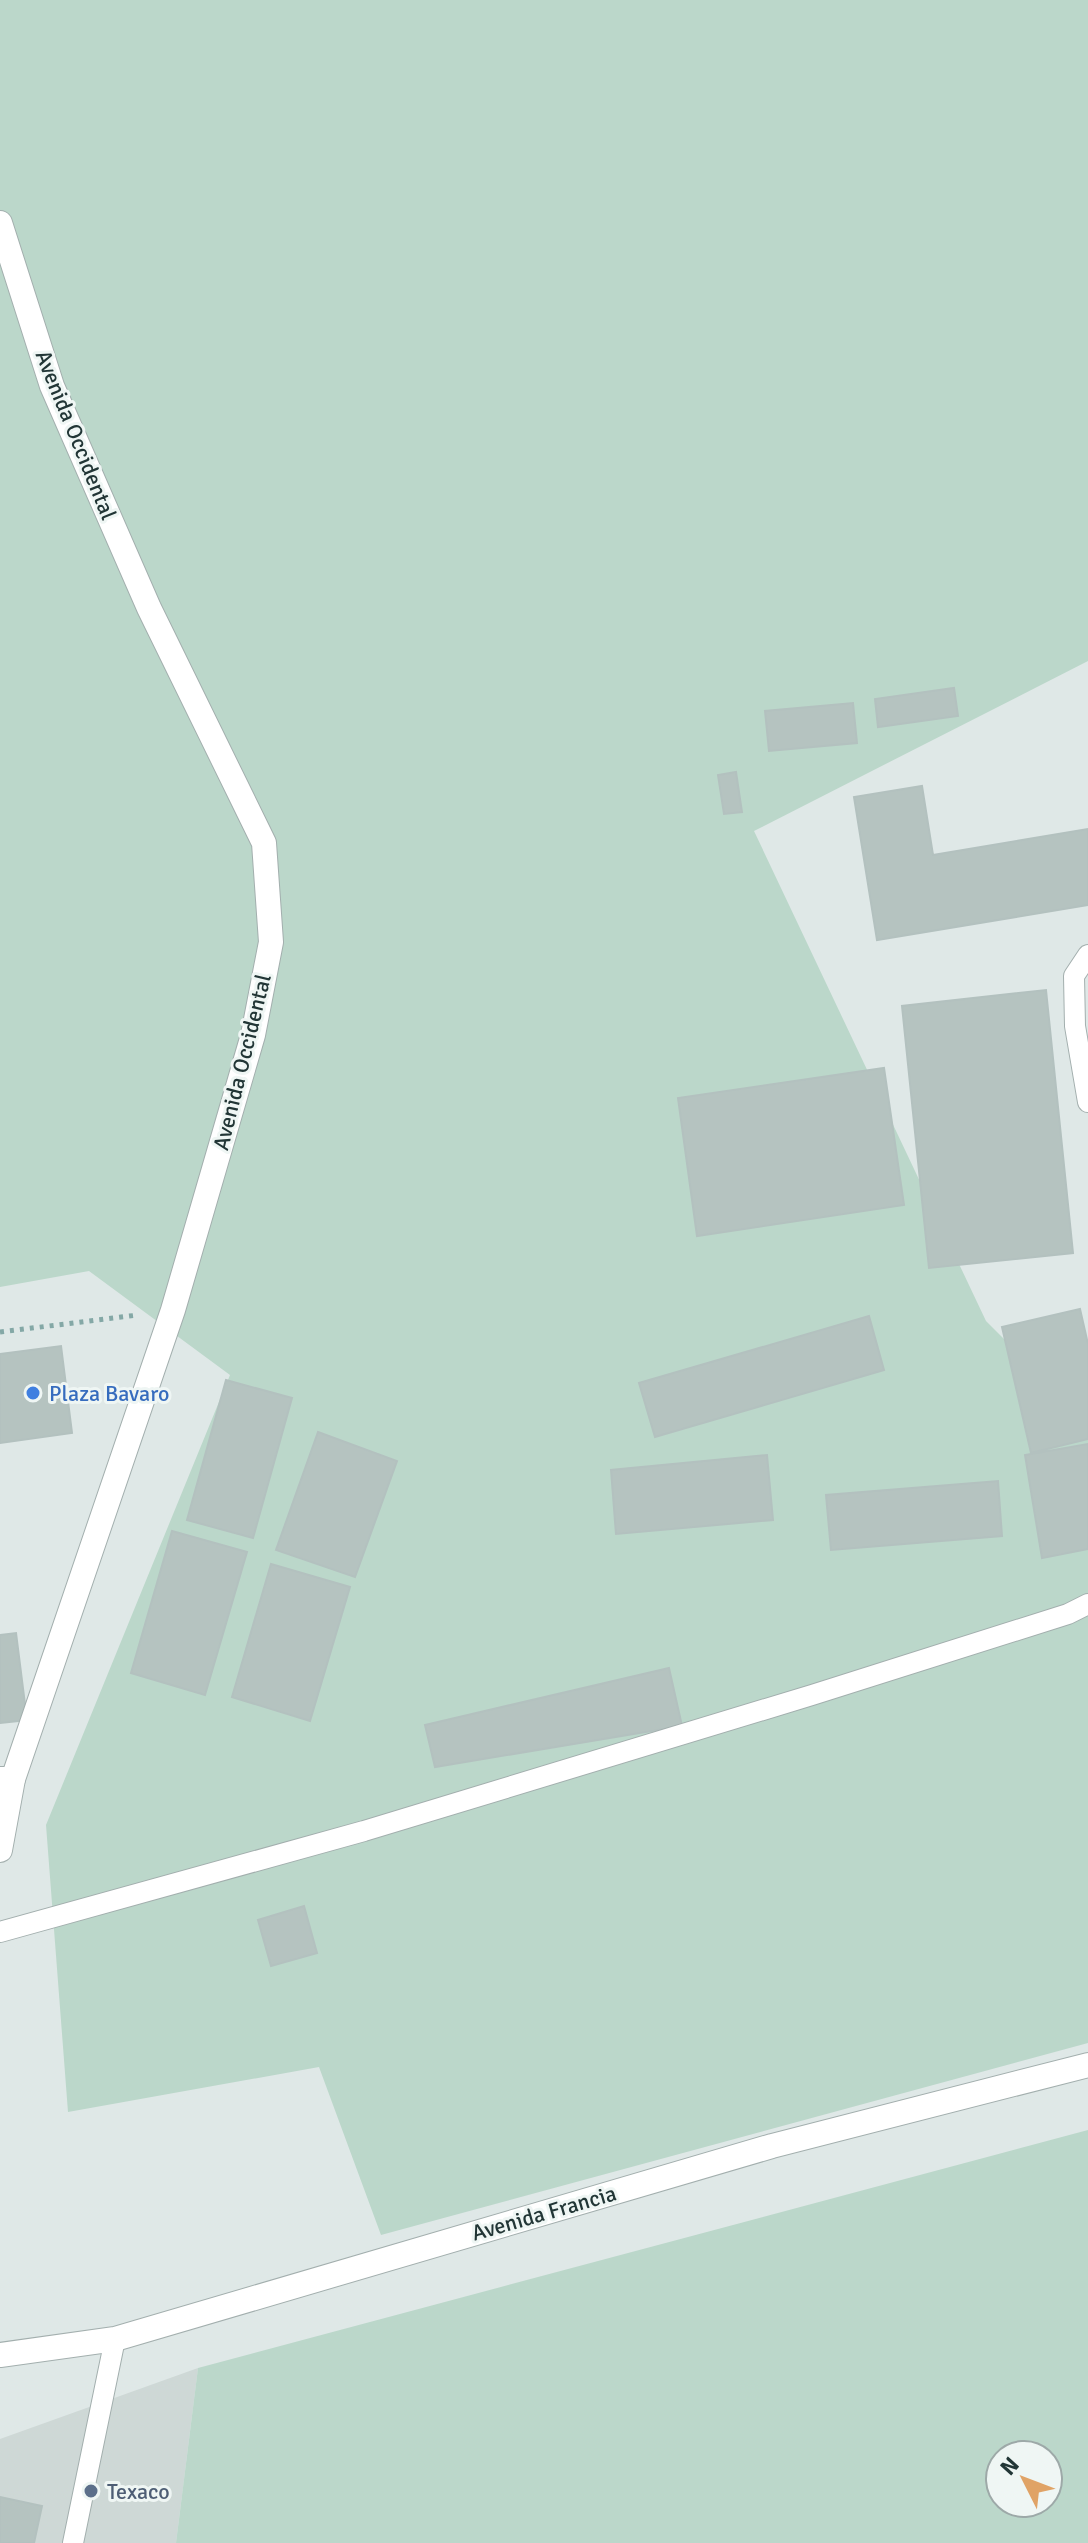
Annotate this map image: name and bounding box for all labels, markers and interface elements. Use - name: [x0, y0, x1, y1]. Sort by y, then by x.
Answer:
- street label: Avenida Occidental: [30, 346, 122, 524]
- street label: Avenida Occidental: [207, 971, 277, 1153]
- place label: Plaza Bavaro: [49, 1380, 169, 1407]
- marker: Plaza Bavaro: [24, 1384, 42, 1402]
- street label: Avenida Francia: [469, 2179, 619, 2247]
- north arrow: [984, 2439, 1064, 2519]
- text: N: [994, 2451, 1025, 2481]
- place label: Texaco: [107, 2478, 170, 2505]
- marker: Texaco: [82, 2482, 100, 2500]

